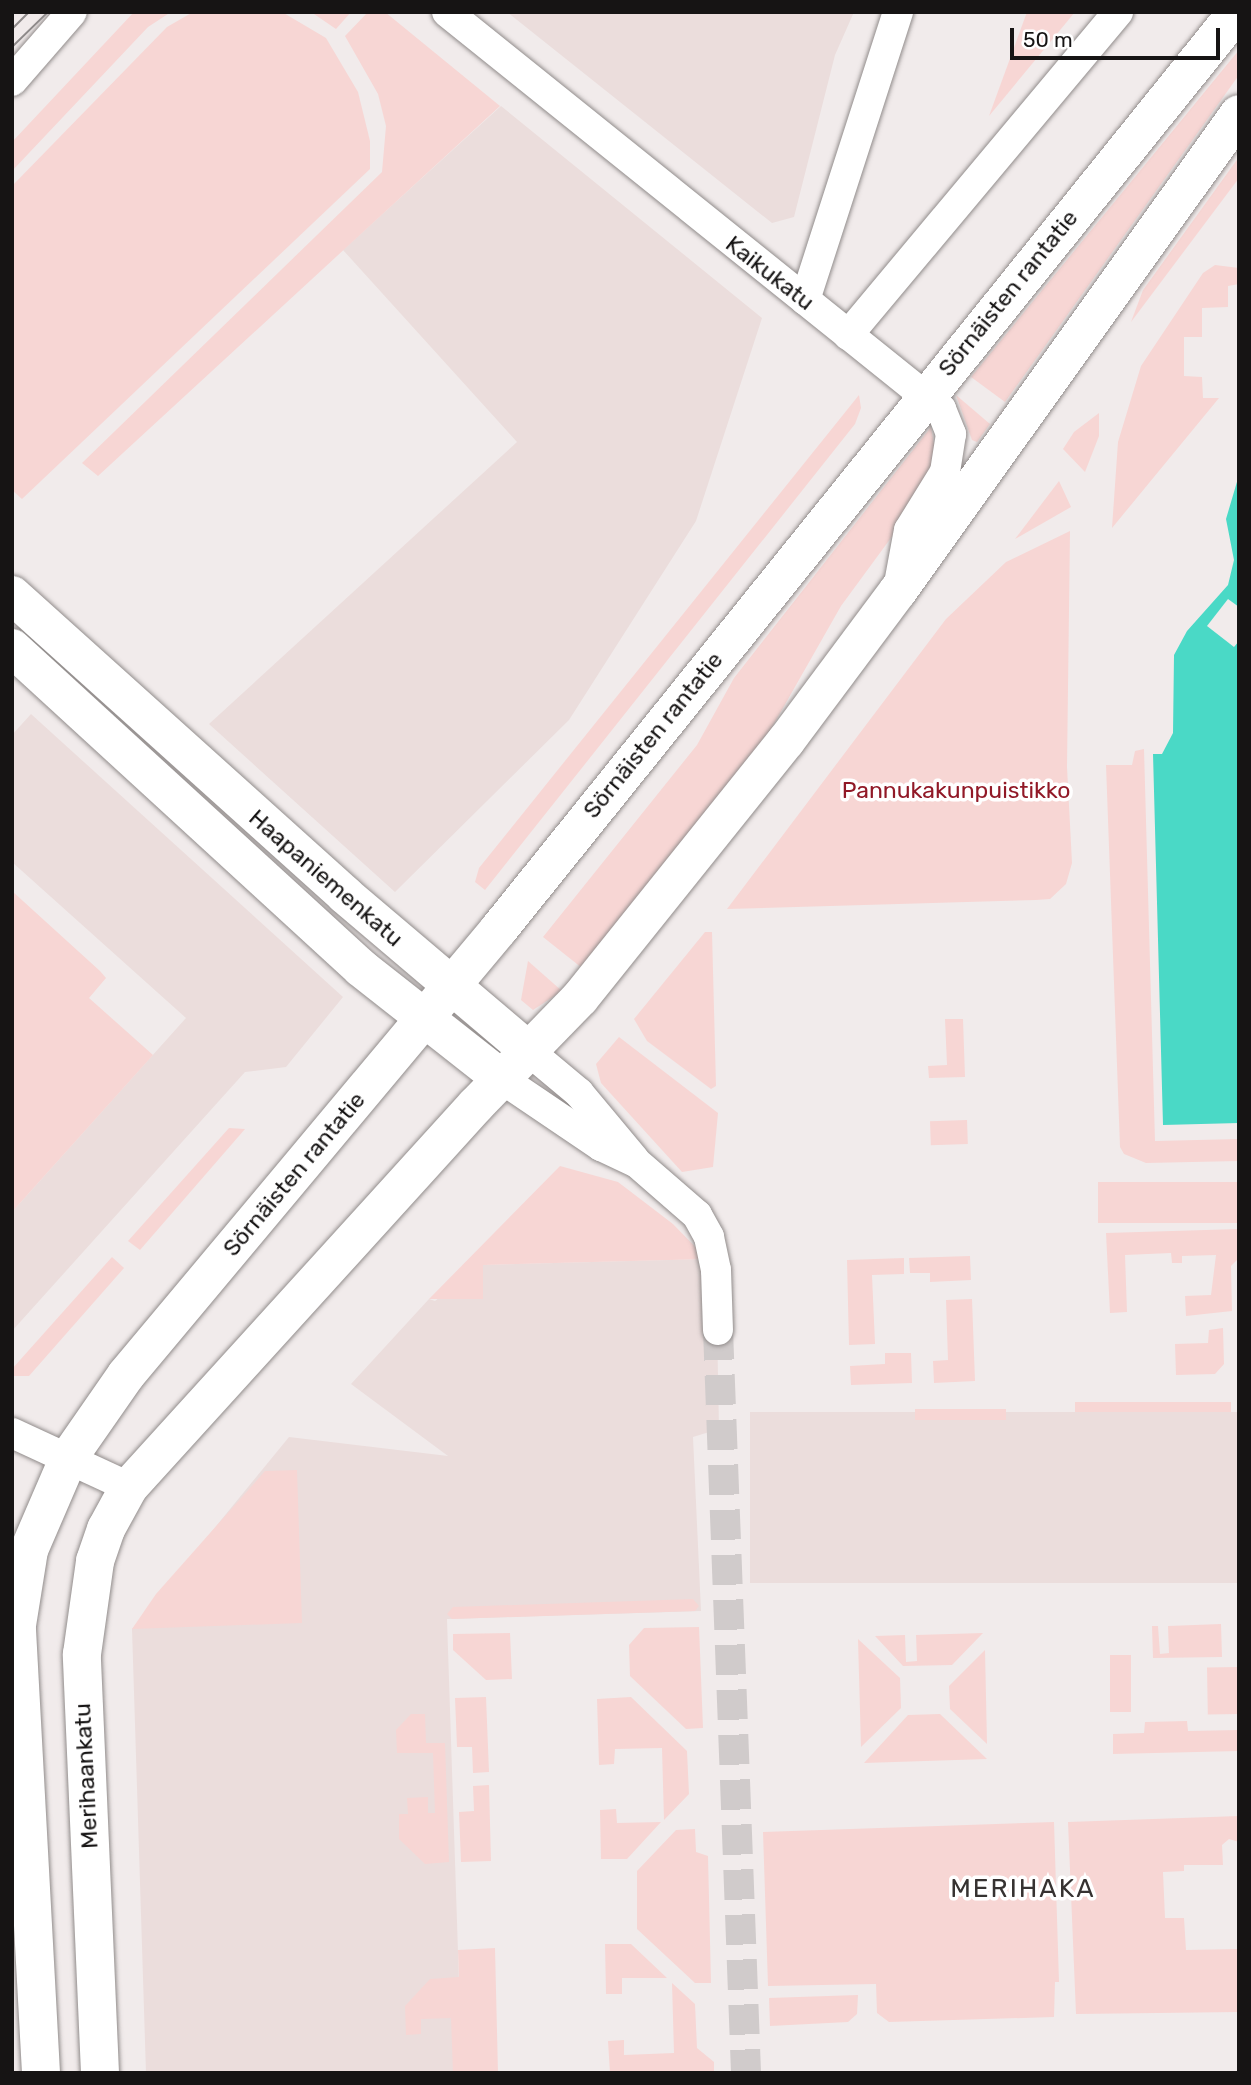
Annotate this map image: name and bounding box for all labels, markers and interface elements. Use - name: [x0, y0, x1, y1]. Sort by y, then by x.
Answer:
- scale bar: [1013, 14, 1223, 58]
- text: 50 m: [1023, 27, 1073, 52]
- street label: Sörnäisten rantatie: [933, 204, 1083, 382]
- street label: Kaikukatu: [720, 230, 820, 316]
- street label: Sörnäisten rantatie: [578, 646, 728, 824]
- park label: Pannukakunpuistikko: [842, 776, 1070, 804]
- street label: Haapaniemenkatu: [243, 804, 409, 952]
- street label: Sörnäisten rantatie: [217, 1086, 371, 1262]
- street label: Merihaankatu: [68, 1702, 104, 1850]
- district label: MERIHAKA: [951, 1873, 1095, 1905]

